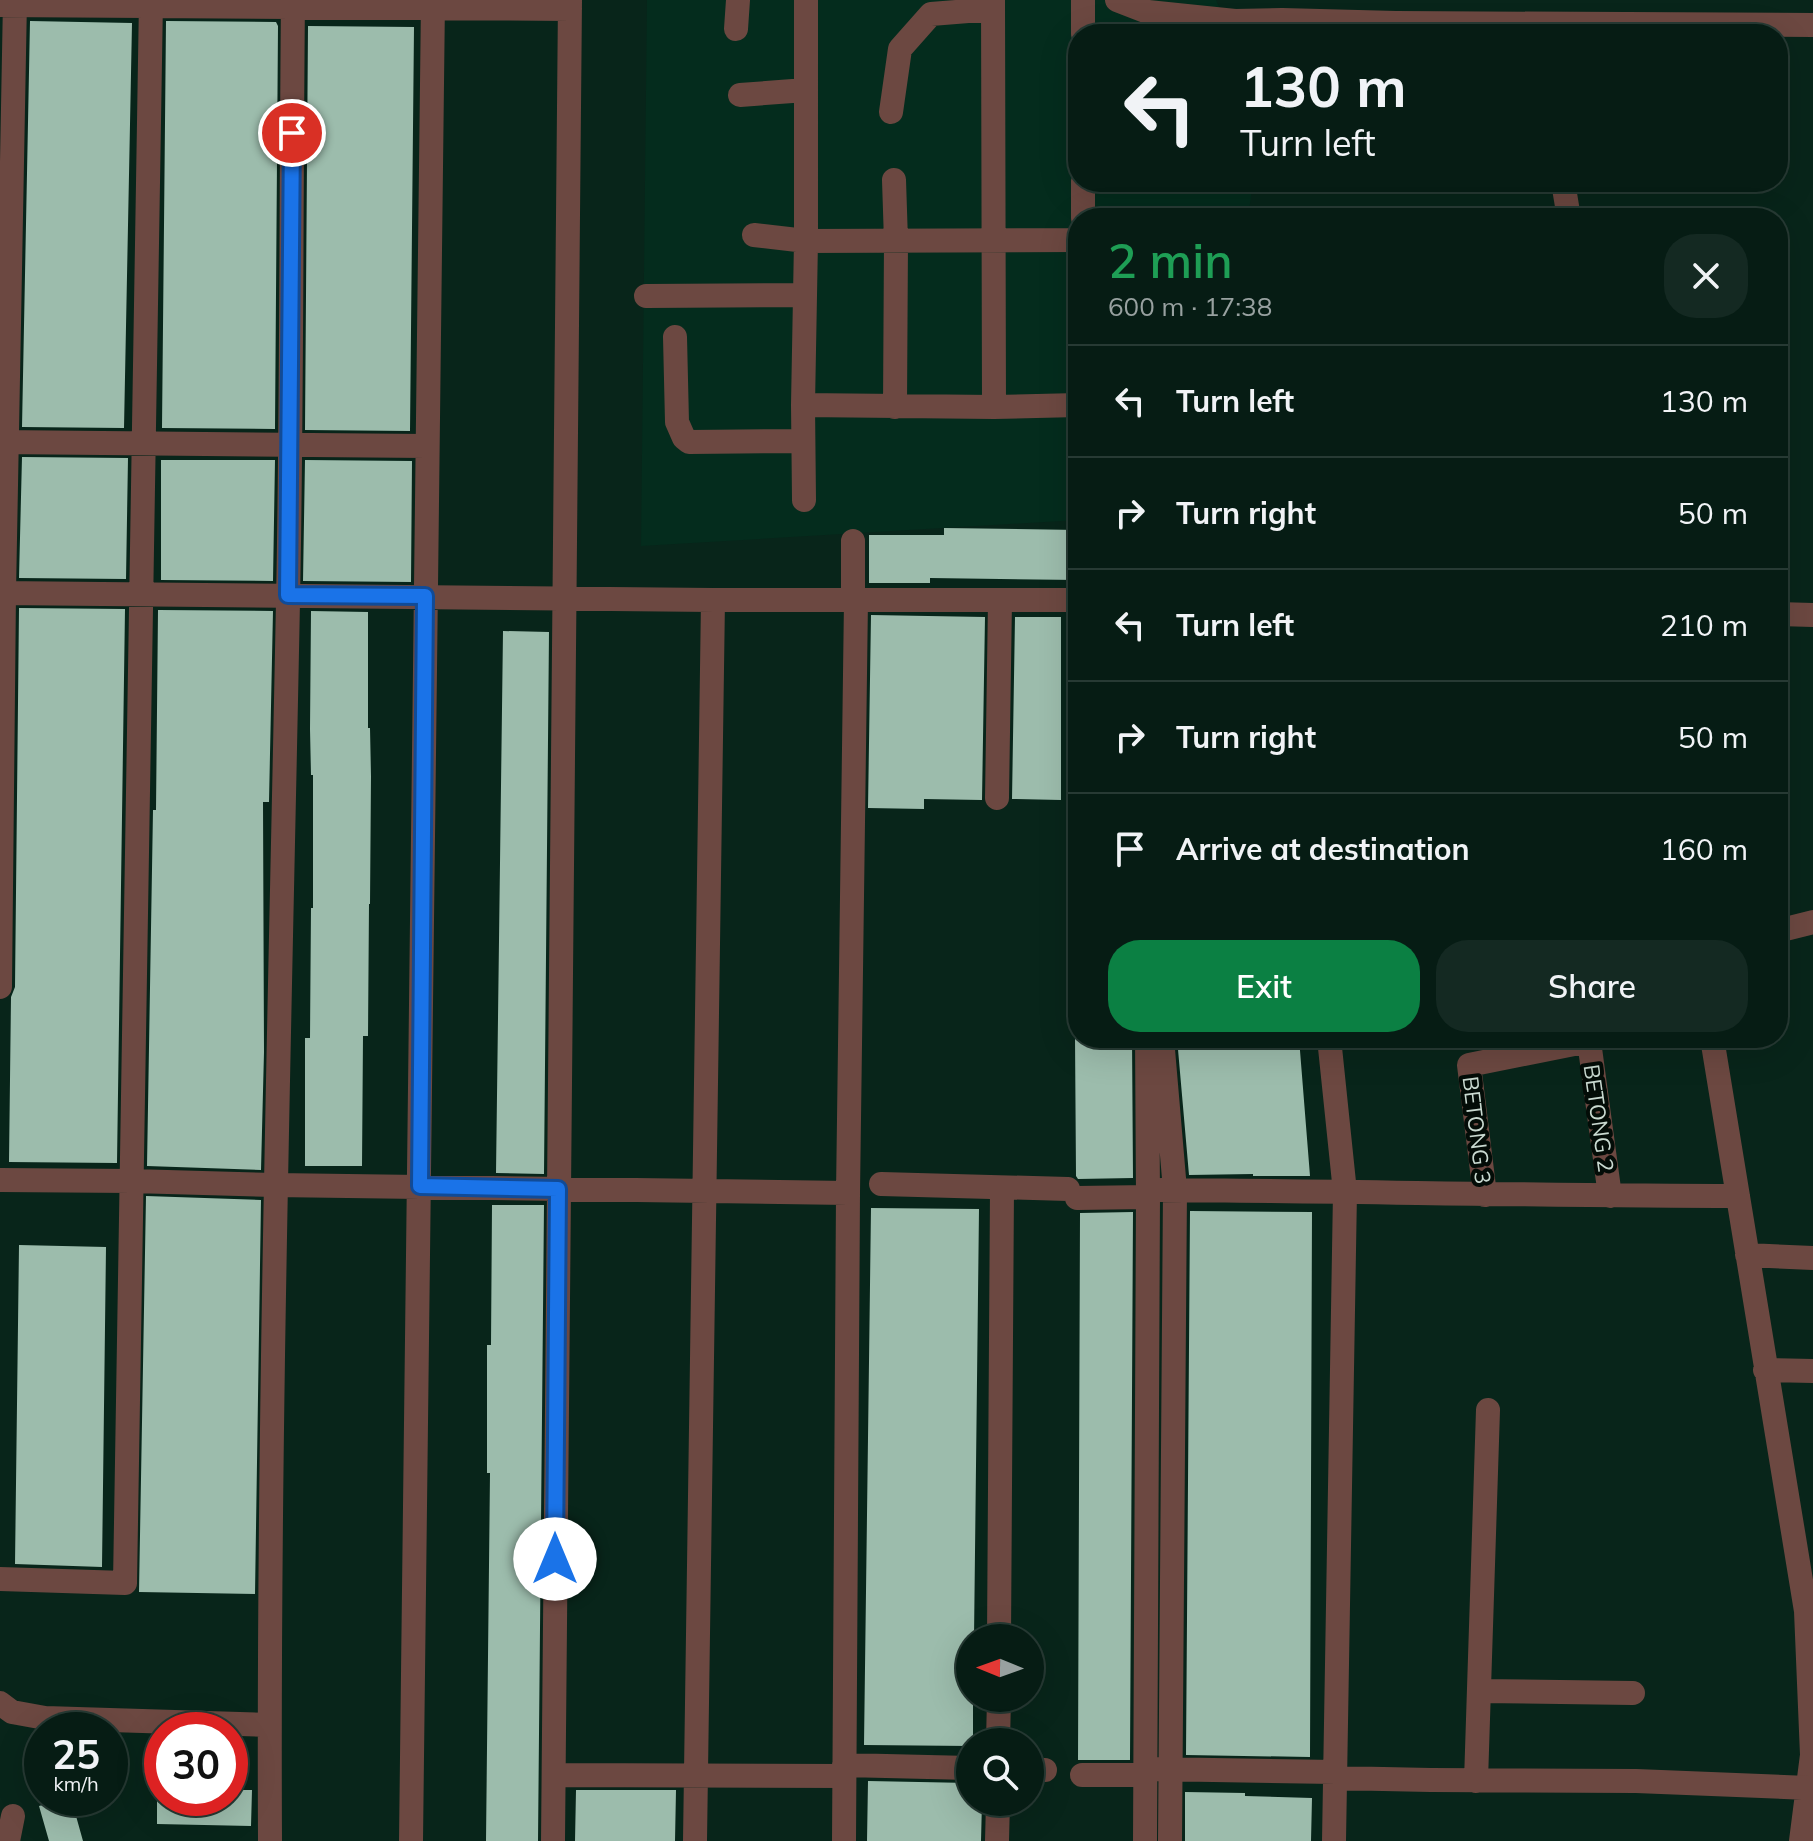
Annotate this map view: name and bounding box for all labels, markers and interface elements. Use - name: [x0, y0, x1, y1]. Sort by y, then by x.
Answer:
- text: 130 m: [1240, 51, 1407, 121]
- icon: left: [1108, 56, 1212, 160]
- pin: [258, 99, 326, 167]
- icon: arrive: [270, 111, 314, 155]
- text: Turn left: [1240, 120, 1376, 165]
- text: 2 min: [1108, 230, 1233, 290]
- button: close: [1664, 234, 1748, 318]
- text: 600 m · 17:38: [1108, 290, 1272, 323]
- icon: left: [1108, 379, 1152, 423]
- text: Turn left: [1176, 382, 1294, 420]
- text: 130 m: [1660, 382, 1748, 420]
- icon: right: [1108, 491, 1152, 535]
- text: Turn right: [1176, 494, 1316, 532]
- text: 50 m: [1678, 494, 1748, 532]
- icon: left: [1108, 603, 1152, 647]
- text: Turn left: [1176, 606, 1294, 644]
- text: 210 m: [1660, 606, 1748, 644]
- icon: right: [1108, 715, 1152, 759]
- text: Turn right: [1176, 718, 1316, 756]
- text: 50 m: [1678, 718, 1748, 756]
- icon: arrive: [1108, 827, 1152, 871]
- text: Arrive at destination: [1176, 830, 1470, 868]
- text: 160 m: [1660, 830, 1748, 868]
- button: Exit: [1108, 940, 1420, 1032]
- button: Share: [1436, 940, 1748, 1032]
- street label: BETONG 2: [1578, 1062, 1620, 1174]
- street label: BETONG 3: [1457, 1075, 1497, 1185]
- position arrow: [513, 1517, 597, 1601]
- north arrow: [956, 1624, 1044, 1712]
- map controls: [956, 1624, 1044, 1816]
- speed limit sign: 30: [144, 1712, 248, 1816]
- button: search: [956, 1728, 1044, 1816]
- text: 25: [52, 1729, 100, 1779]
- text: km/h: [53, 1771, 99, 1796]

